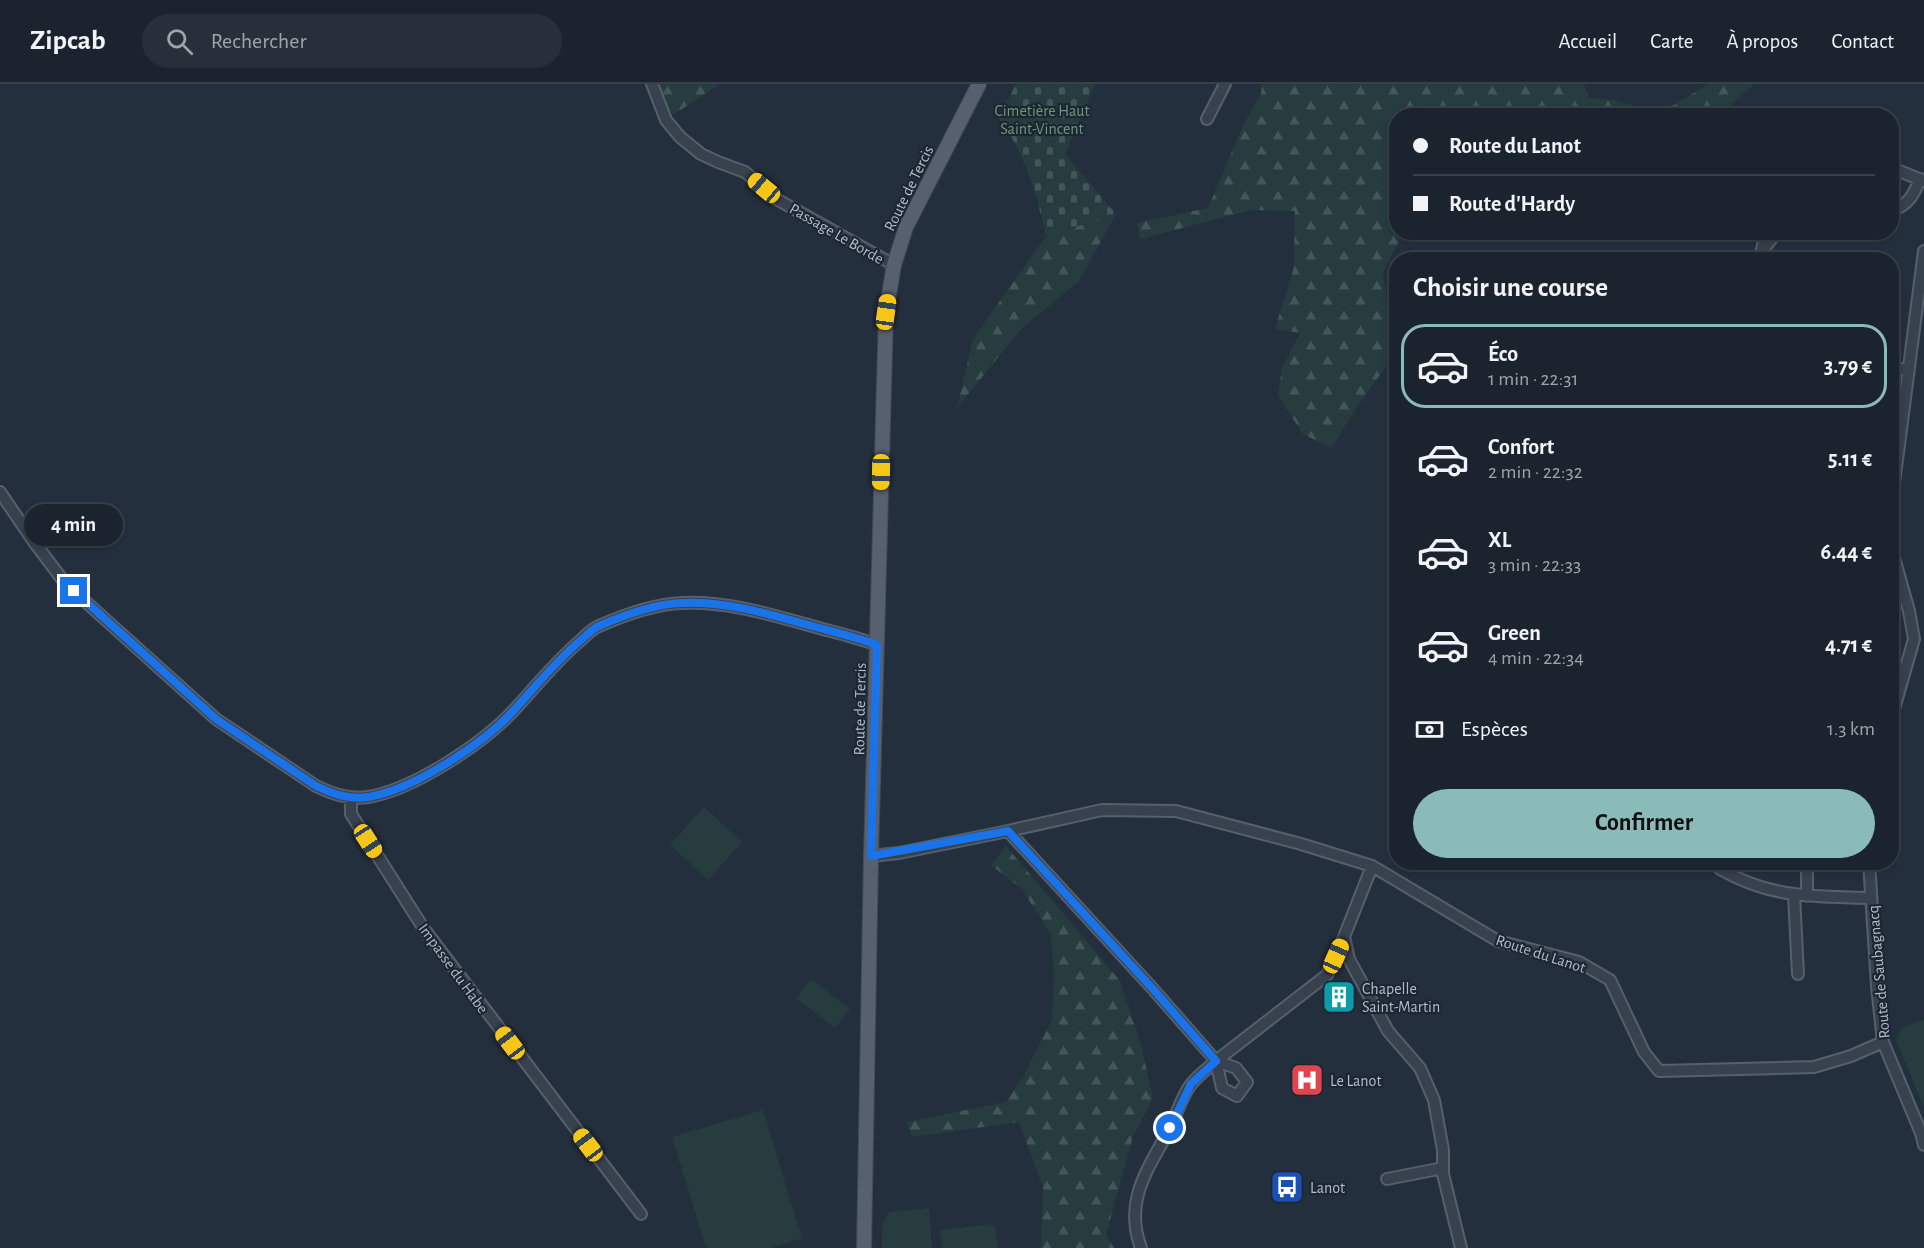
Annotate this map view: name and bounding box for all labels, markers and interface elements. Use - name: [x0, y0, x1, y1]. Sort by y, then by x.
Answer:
- search box: [142, 14, 562, 68]
- icon: search: [163, 25, 196, 58]
- text: Zipcab: [30, 27, 106, 55]
- text: Rechercher: [211, 30, 307, 52]
- text: Accueil: [1559, 31, 1617, 52]
- text: Carte: [1650, 31, 1693, 52]
- text: À propos: [1726, 31, 1798, 52]
- text: Contact: [1831, 31, 1894, 52]
- park label: Cimetière Haut Saint-Vincent: [994, 103, 1090, 137]
- text: Route du Lanot: [1449, 135, 1581, 157]
- street label: Route de Tercis: [881, 143, 936, 234]
- car: [744, 170, 784, 206]
- text: Route d'Hardy: [1449, 193, 1575, 215]
- street label: Passage Le Borde: [787, 201, 886, 267]
- text: Choisir une course: [1413, 274, 1608, 301]
- car: [875, 293, 897, 331]
- icon: car: [1416, 339, 1470, 393]
- text: Éco: [1488, 343, 1518, 365]
- text: 3.79 €: [1824, 355, 1872, 377]
- text: 1 min · 22:31: [1488, 369, 1578, 389]
- icon: car: [1416, 432, 1470, 486]
- text: Confort: [1488, 436, 1554, 458]
- text: 5.11 €: [1828, 448, 1872, 470]
- car: [872, 454, 890, 490]
- text: 2 min · 22:32: [1488, 462, 1583, 482]
- callout: 4 min: [25, 504, 124, 546]
- text: 4 min: [51, 515, 96, 535]
- icon: car: [1416, 525, 1470, 579]
- text: XL: [1488, 529, 1511, 551]
- text: 6.44 €: [1821, 541, 1872, 563]
- text: 3 min · 22:33: [1488, 555, 1581, 575]
- route end: [60, 577, 87, 604]
- icon: car: [1416, 618, 1470, 672]
- text: Green: [1488, 622, 1541, 644]
- text: 4.71 €: [1825, 634, 1872, 656]
- text: 4 min · 22:34: [1488, 648, 1584, 668]
- street label: Route de Tercis: [851, 662, 869, 756]
- icon: cash: [1413, 713, 1446, 746]
- text: Espèces: [1461, 718, 1528, 740]
- text: 1.3 km: [1827, 719, 1875, 739]
- button: Confirmer: [1413, 789, 1875, 858]
- car: [351, 821, 385, 861]
- street label: Route de Saubagnacq: [1865, 905, 1893, 1039]
- street label: Impasse du Habe: [415, 921, 491, 1017]
- street label: Route du Lanot: [1494, 932, 1588, 976]
- car: [1320, 936, 1352, 976]
- building icon: Chapelle Saint-Martin: [1321, 979, 1357, 1015]
- place label: Chapelle Saint-Martin: [1362, 981, 1440, 1015]
- car: [492, 1023, 528, 1063]
- hospital icon: Le Lanot: [1289, 1062, 1325, 1098]
- place label: Le Lanot: [1330, 1073, 1382, 1089]
- route start: [1156, 1114, 1183, 1141]
- car: [570, 1125, 606, 1165]
- bus stop icon: Lanot: [1269, 1169, 1305, 1205]
- place label: Lanot: [1310, 1180, 1345, 1196]

